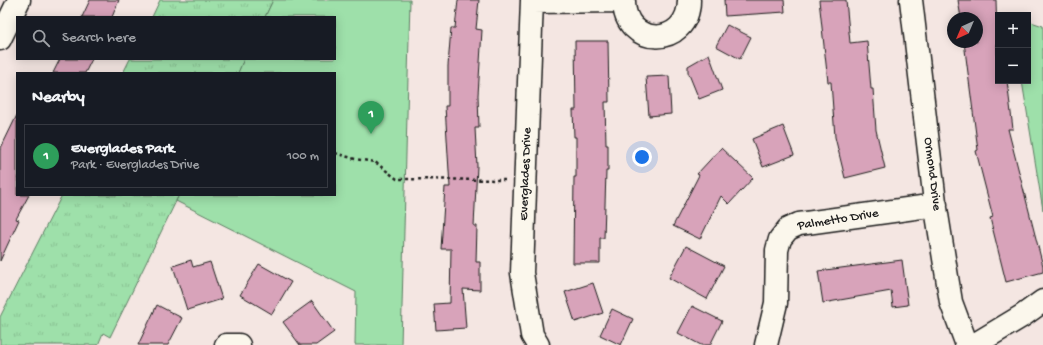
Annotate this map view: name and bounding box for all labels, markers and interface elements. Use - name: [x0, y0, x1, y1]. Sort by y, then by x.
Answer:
- north arrow: [947, 12, 983, 48]
- map controls: [995, 12, 1031, 84]
- button: +: [995, 12, 1031, 48]
- search box: [16, 16, 336, 60]
- icon: search: [30, 27, 52, 49]
- text: Search here: [62, 29, 136, 47]
- button: −: [995, 48, 1031, 84]
- text: Nearby: [32, 88, 85, 108]
- pin: 1: [358, 101, 384, 134]
- street label: Everglades Drive: [517, 127, 535, 221]
- street label: Ormond Drive: [920, 137, 944, 212]
- text: Everglades Park: [71, 140, 174, 158]
- your location: [632, 147, 652, 167]
- text: 1: [43, 149, 49, 164]
- text: 100 m: [287, 149, 319, 164]
- text: Park · Everglades Drive: [71, 158, 199, 173]
- street label: Palmetto Drive: [795, 206, 880, 234]

